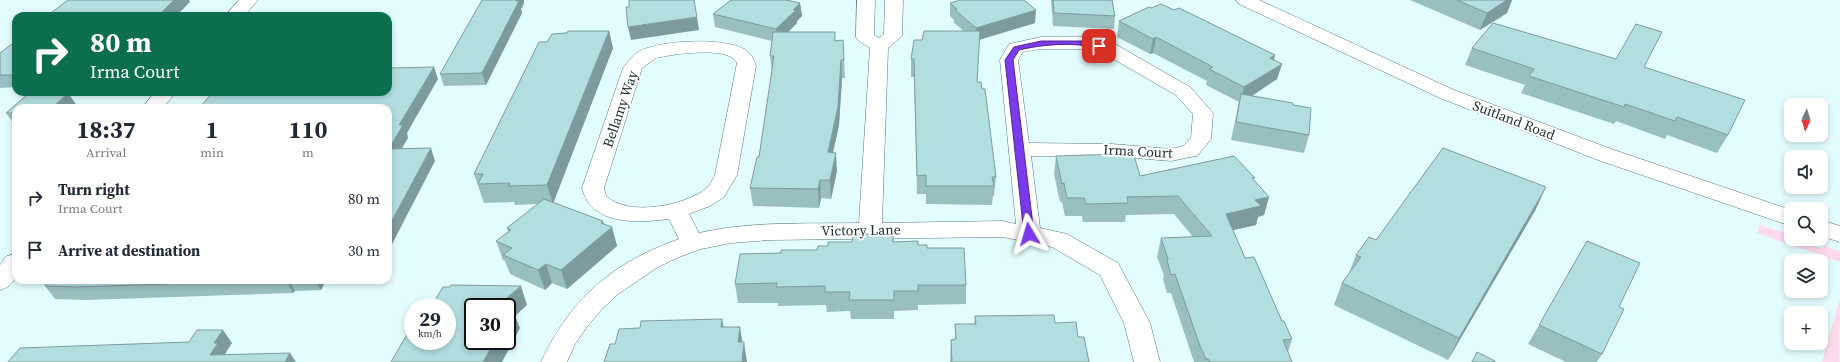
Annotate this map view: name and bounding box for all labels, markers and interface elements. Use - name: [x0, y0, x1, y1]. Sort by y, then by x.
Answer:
- text: 80 m: [90, 23, 152, 61]
- icon: right: [24, 28, 76, 80]
- pin: [1082, 29, 1116, 63]
- icon: arrive: [1088, 35, 1110, 57]
- text: Irma Court: [90, 59, 179, 84]
- street label: Bellamy Way: [598, 67, 643, 150]
- street label: Suitland Road: [1470, 95, 1558, 145]
- north arrow: [1784, 98, 1828, 142]
- map controls: [1784, 98, 1828, 350]
- text: 18:37: [77, 113, 136, 146]
- text: 1: [206, 113, 219, 146]
- text: 110: [288, 113, 327, 146]
- street label: Irma Court: [1103, 139, 1174, 163]
- text: Arrival: [86, 144, 126, 161]
- text: min: [200, 144, 224, 161]
- text: m: [302, 144, 314, 161]
- button: sound: [1784, 150, 1828, 194]
- text: Turn right: [58, 179, 130, 200]
- icon: right: [24, 187, 46, 209]
- text: 80 m: [348, 188, 380, 209]
- text: Irma Court: [58, 200, 122, 217]
- button: search: [1784, 202, 1828, 246]
- position arrow: [1008, 213, 1050, 255]
- street label: Victory Lane: [821, 219, 901, 241]
- icon: arrive: [24, 239, 46, 261]
- text: Arrive at destination: [58, 240, 200, 261]
- text: 30 m: [348, 240, 380, 261]
- button: layers: [1784, 254, 1828, 298]
- speed limit sign: 30: [464, 298, 516, 350]
- text: 29: [419, 305, 441, 333]
- button: +: [1784, 306, 1828, 350]
- text: km/h: [418, 327, 442, 340]

